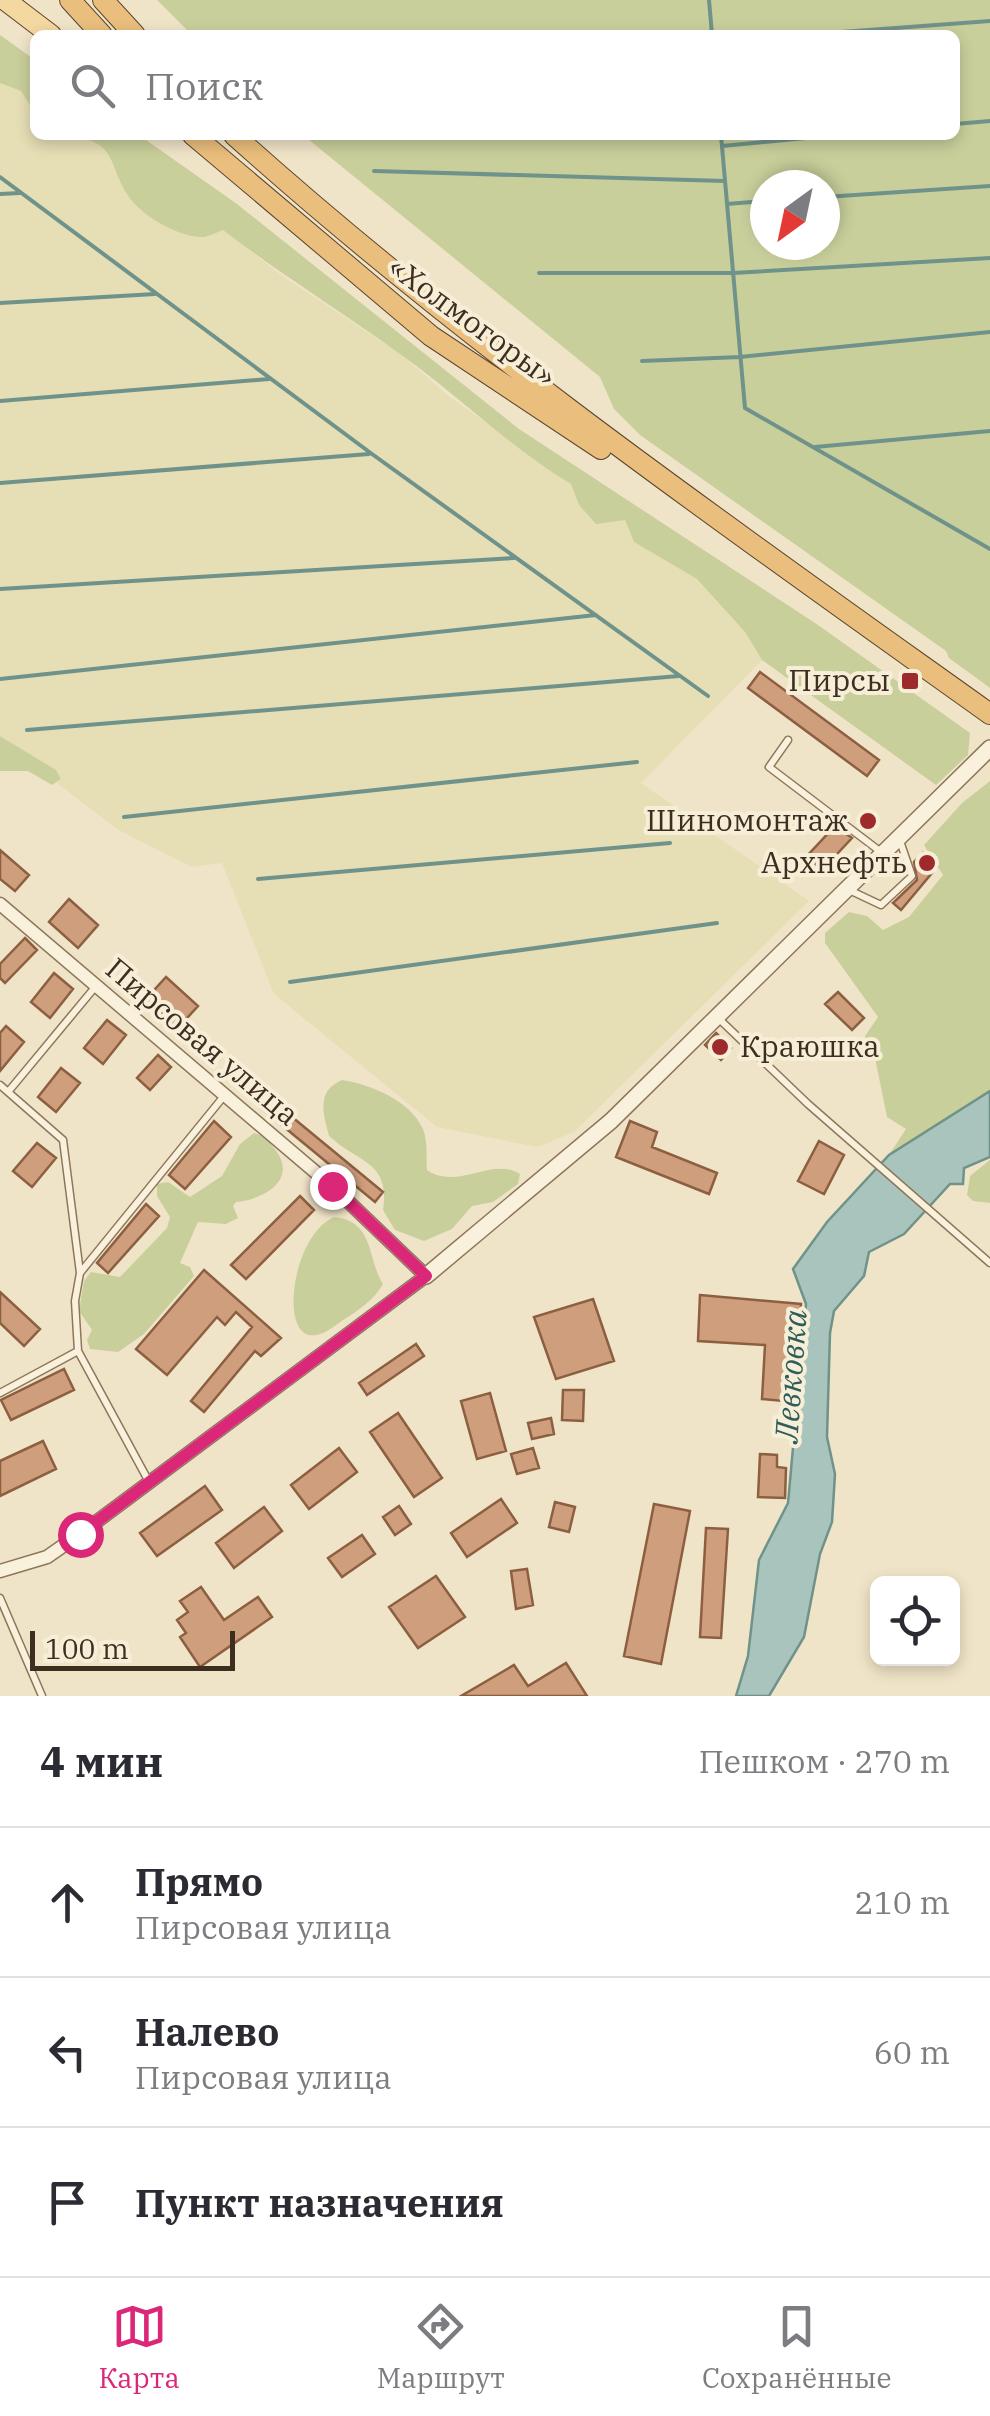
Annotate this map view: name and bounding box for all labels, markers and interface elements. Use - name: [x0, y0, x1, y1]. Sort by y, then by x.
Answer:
- search box: [30, 30, 960, 140]
- icon: search: [65, 58, 120, 113]
- text: Поиск: [145, 61, 263, 110]
- north arrow: [750, 170, 840, 260]
- street label: «Холмогоры»: [381, 247, 564, 395]
- place label: Пирсы: [788, 660, 890, 699]
- marker: Пирсы: [899, 670, 921, 692]
- place label: Шиномонтаж: [646, 800, 848, 839]
- marker: Шиномонтаж: [857, 810, 879, 832]
- place label: Архнефть: [761, 842, 907, 881]
- marker: Архнефть: [916, 852, 938, 874]
- street label: Пирсовая улица: [98, 949, 308, 1133]
- place label: Краюшка: [740, 1026, 880, 1065]
- marker: Краюшка: [709, 1036, 731, 1058]
- route end: [310, 1164, 356, 1210]
- water label: Левковка: [764, 1307, 816, 1446]
- route start: [58, 1512, 104, 1558]
- map controls: [870, 1576, 960, 1666]
- button: locate: [870, 1576, 960, 1666]
- scale bar: [30, 1626, 235, 1670]
- text: 100 m: [45, 1630, 129, 1667]
- text: 4 мин: [40, 1734, 163, 1789]
- text: Пешком · 270 m: [699, 1740, 950, 1782]
- text: Прямо: [135, 1857, 263, 1906]
- icon: ahead: [40, 1875, 95, 1930]
- text: 210 m: [854, 1881, 950, 1923]
- text: Пирсовая улица: [135, 1906, 392, 1948]
- text: Налево: [135, 2007, 279, 2056]
- icon: left: [40, 2025, 95, 2080]
- text: 60 m: [874, 2031, 950, 2073]
- text: Пирсовая улица: [135, 2056, 392, 2098]
- icon: arrive: [40, 2175, 95, 2230]
- text: Пункт назначения: [135, 2178, 504, 2227]
- tab: Карта: [98, 2299, 180, 2396]
- tab: Маршрут: [377, 2299, 505, 2396]
- tab: Сохранённые: [702, 2299, 891, 2396]

